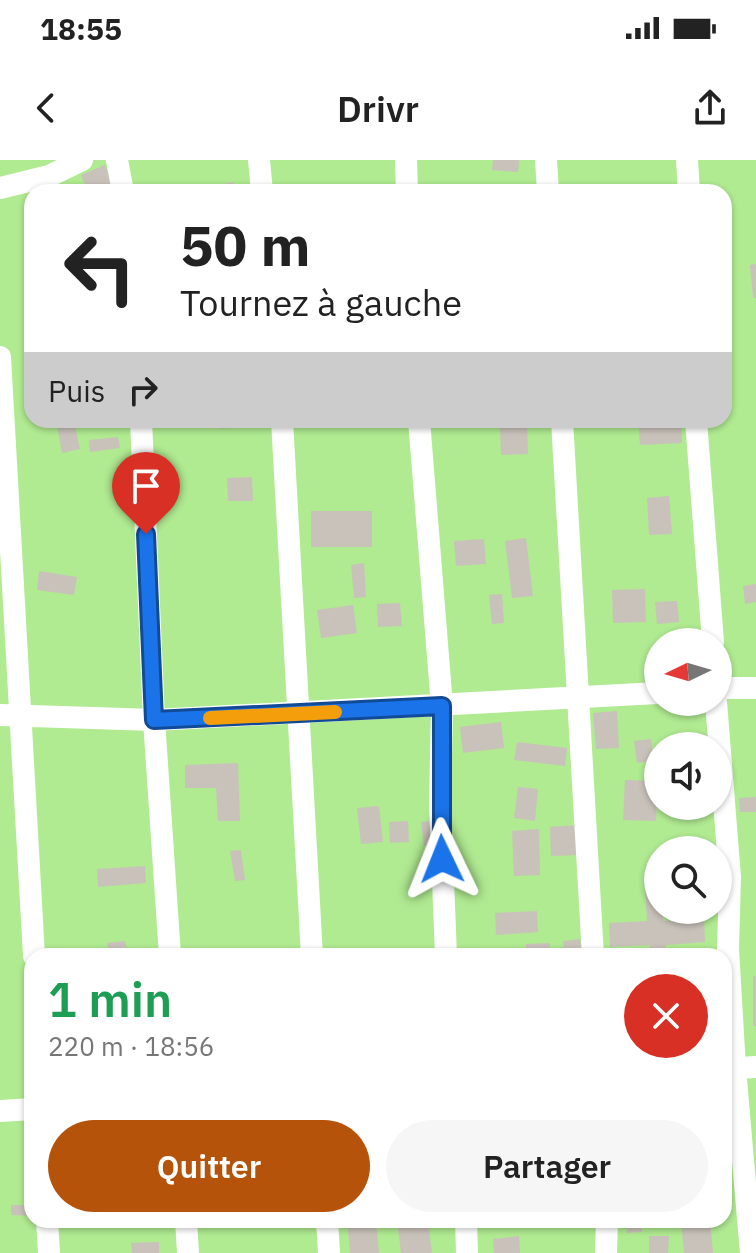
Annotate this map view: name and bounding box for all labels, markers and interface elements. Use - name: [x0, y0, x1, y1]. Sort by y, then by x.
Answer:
- text: 18:55: [40, 9, 122, 48]
- text: Drivr: [337, 85, 419, 132]
- icon: back: [24, 86, 68, 130]
- icon: share: [688, 86, 732, 130]
- text: 50 m: [180, 209, 310, 281]
- icon: left: [48, 216, 152, 320]
- text: Tournez à gauche: [180, 279, 462, 326]
- icon: right: [121, 368, 165, 412]
- text: Puis: [48, 371, 105, 410]
- pin: [112, 452, 180, 534]
- icon: arrive: [124, 464, 168, 508]
- north arrow: [644, 628, 732, 716]
- map controls: [644, 628, 732, 924]
- button: sound: [644, 732, 732, 820]
- position arrow: [400, 817, 484, 901]
- button: search: [644, 836, 732, 924]
- text: 1 min: [48, 968, 172, 1030]
- button: close: [624, 974, 708, 1058]
- text: 220 m · 18:56: [48, 1029, 214, 1063]
- button: Quitter: [48, 1120, 370, 1212]
- button: Partager: [386, 1120, 708, 1212]

